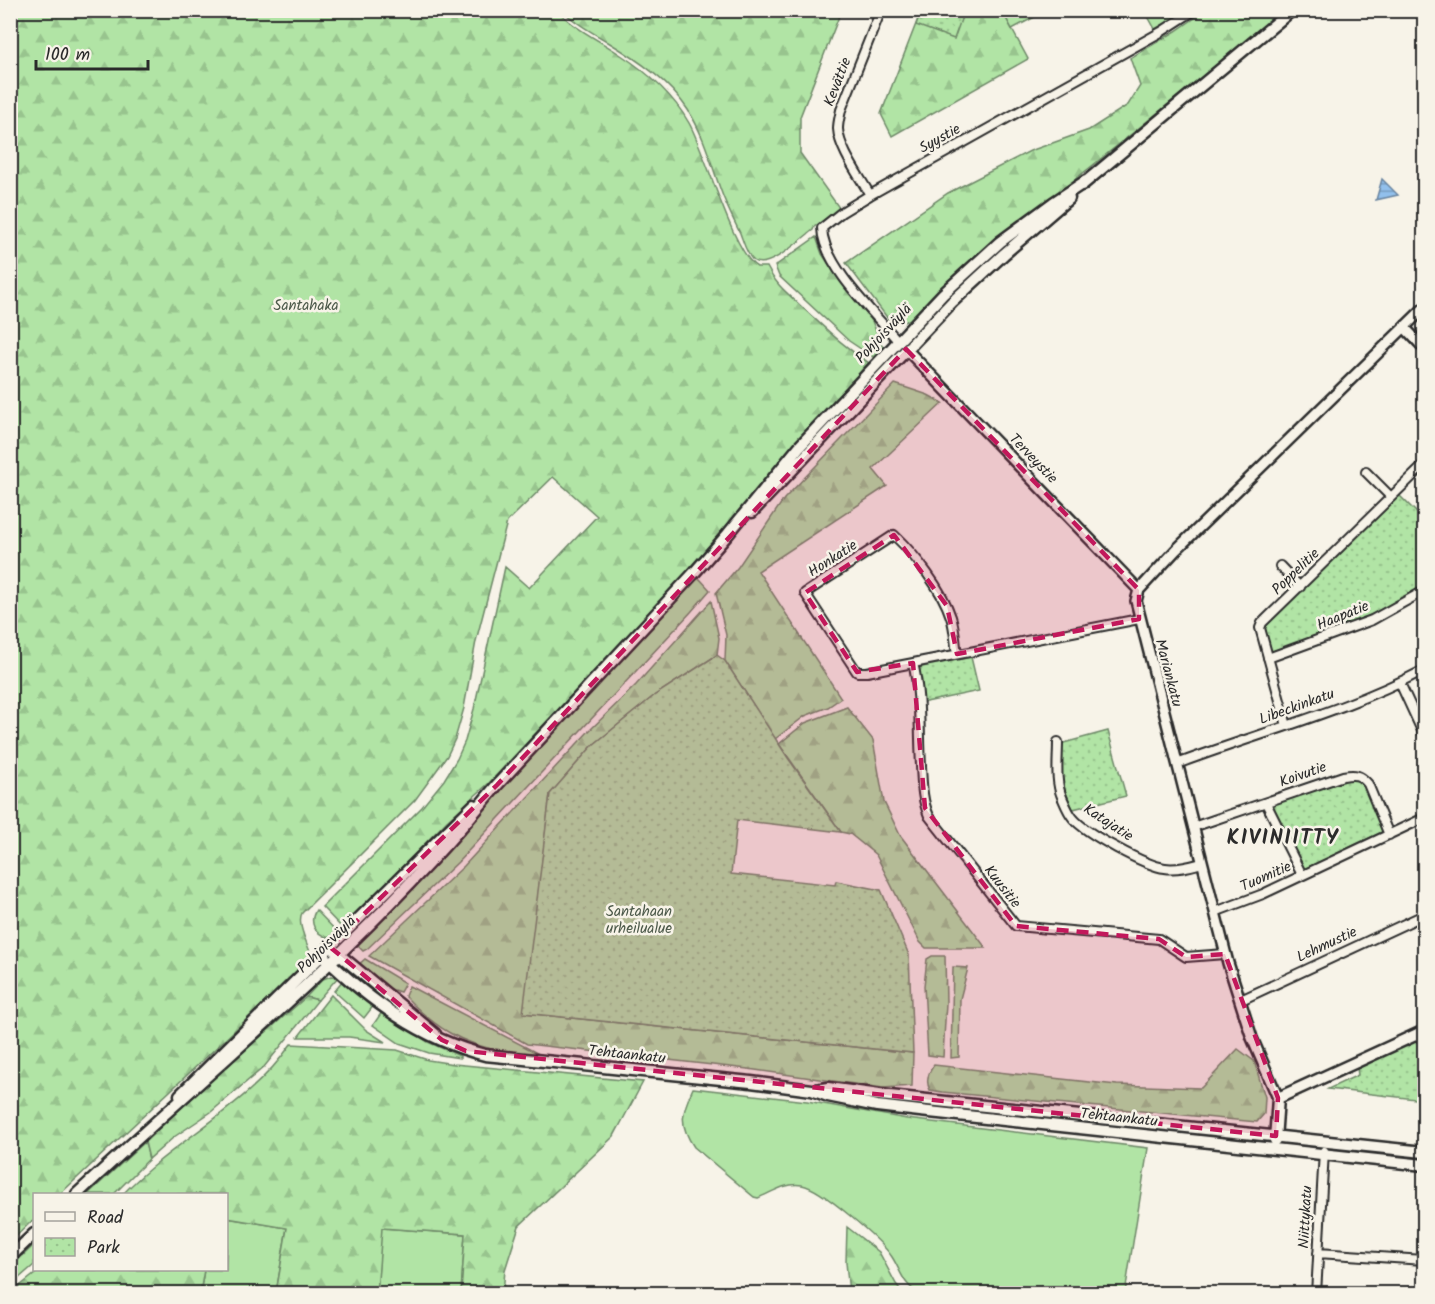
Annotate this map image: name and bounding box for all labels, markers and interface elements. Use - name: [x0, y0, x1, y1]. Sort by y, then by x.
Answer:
- scale bar: [36, 33, 148, 71]
- text: 100 m: [45, 41, 90, 70]
- street label: Kevättie: [818, 54, 858, 110]
- street label: Syystie: [915, 118, 966, 160]
- park label: Santahaka: [274, 294, 338, 318]
- street label: Pohjoisväylä: [850, 298, 919, 370]
- street label: Terveystie: [1003, 428, 1063, 490]
- street label: Honkatie: [803, 534, 863, 584]
- street label: Poppelitie: [1266, 543, 1326, 601]
- street label: Haapatie: [1313, 595, 1373, 637]
- street label: Mariankatu: [1147, 636, 1189, 710]
- street label: Libeckinkatu: [1256, 682, 1338, 732]
- street label: Koivutie: [1276, 755, 1330, 795]
- street label: Katajatie: [1078, 798, 1138, 848]
- district label: KIVINIITTY: [1227, 822, 1339, 855]
- street label: Tuomitie: [1237, 855, 1296, 899]
- street label: Kuusitie: [977, 860, 1027, 914]
- park label: Santahaan urheilualue: [606, 900, 672, 941]
- street label: Pohjoisväylä: [292, 910, 363, 980]
- street label: Lehmustie: [1293, 920, 1362, 970]
- street label: Tehtaankatu: [587, 1039, 667, 1071]
- street label: Tehtaankatu: [1079, 1102, 1159, 1134]
- street label: Niittykatu: [1292, 1185, 1320, 1249]
- legend: [33, 1193, 228, 1271]
- text: Road: [87, 1204, 124, 1233]
- text: Park: [87, 1234, 120, 1263]

